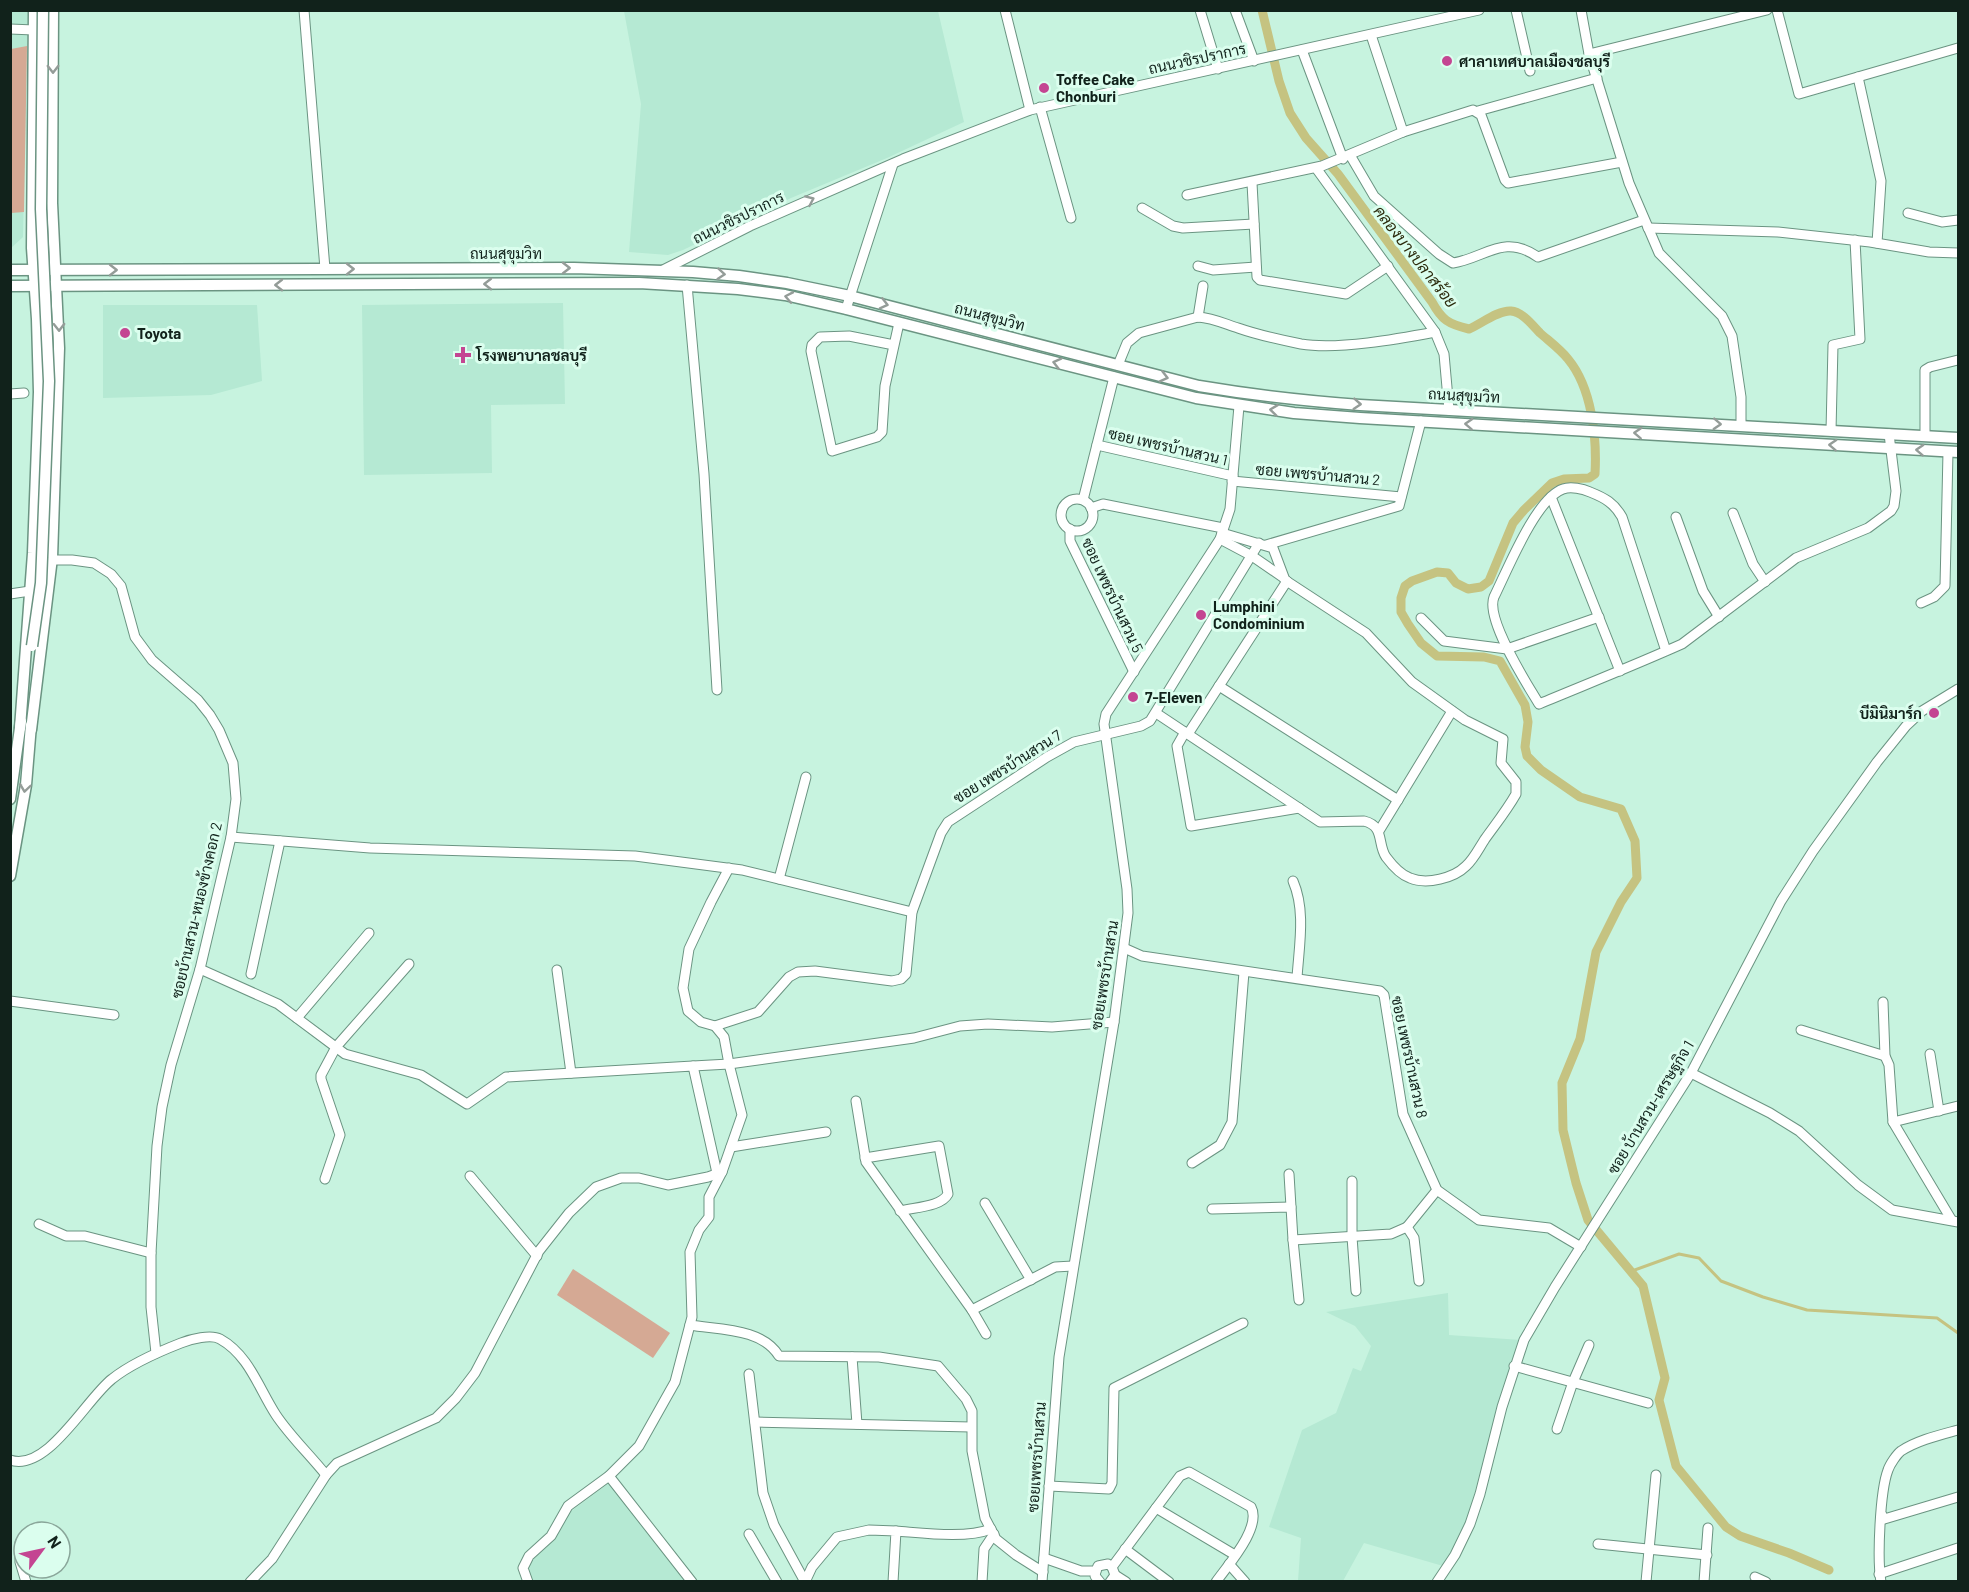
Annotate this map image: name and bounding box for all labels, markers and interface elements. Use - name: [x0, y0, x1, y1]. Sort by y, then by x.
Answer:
- street label: ถนนวชิรปราการ: [1147, 39, 1247, 77]
- place label: ศาลาเทศบาลเมืองชลบุรี: [1459, 52, 1611, 73]
- marker: ศาลาเทศบาลเมืองชลบุรี: [1440, 54, 1454, 68]
- one-way arrow: [47, 64, 59, 73]
- place label: Toffee Cake Chonburi: [1056, 70, 1135, 105]
- marker: Toffee Cake Chonburi: [1037, 81, 1051, 95]
- street label: ถนนวชิรปราการ: [689, 187, 787, 247]
- one-way arrow: [804, 195, 815, 207]
- water label: คลองบางปลาสร้อย: [1370, 201, 1462, 311]
- street label: ถนนสุขุมวิท: [470, 244, 542, 265]
- one-way arrow: [562, 262, 571, 274]
- one-way arrow: [346, 263, 355, 275]
- one-way arrow: [109, 264, 118, 276]
- one-way arrow: [717, 267, 726, 280]
- one-way arrow: [484, 278, 493, 290]
- one-way arrow: [274, 279, 283, 291]
- one-way arrow: [784, 291, 794, 304]
- one-way arrow: [878, 297, 888, 310]
- street label: ถนนสุขุมวิท: [952, 298, 1027, 337]
- one-way arrow: [52, 322, 65, 331]
- place label: Toyota: [137, 324, 181, 342]
- marker: Toyota: [118, 326, 132, 340]
- place label: โรงพยาบาลชลบุรี: [475, 345, 587, 367]
- marker: โรงพยาบาลชลบุรี: [454, 346, 472, 364]
- one-way arrow: [1053, 357, 1063, 370]
- one-way arrow: [1159, 369, 1169, 382]
- street label: ถนนสุขุมวิท: [1427, 384, 1501, 409]
- one-way arrow: [1353, 398, 1362, 411]
- one-way arrow: [1270, 405, 1279, 417]
- one-way arrow: [1464, 417, 1473, 430]
- one-way arrow: [1713, 418, 1722, 431]
- street label: ซอย เพชรบ้านสวน 1: [1106, 423, 1230, 469]
- one-way arrow: [1633, 427, 1642, 440]
- one-way arrow: [1828, 438, 1837, 451]
- one-way arrow: [1915, 443, 1924, 456]
- street label: ซอย เพชรบ้านสวน 2: [1255, 460, 1381, 488]
- street label: ซอย เพชรบ้านสวน 5: [1079, 535, 1147, 655]
- place label: Lumphini Condominium: [1213, 597, 1305, 632]
- marker: Lumphini Condominium: [1194, 608, 1208, 622]
- place label: 7-Eleven: [1145, 688, 1202, 706]
- marker: 7-Eleven: [1126, 690, 1140, 704]
- place label: บีมินิมาร์ก: [1860, 704, 1922, 722]
- marker: บีมินิมาร์ก: [1927, 706, 1941, 720]
- street label: ซอย เพชรบ้านสวน 7: [950, 726, 1064, 806]
- one-way arrow: [20, 783, 32, 792]
- street label: ซอยบ้านสวน-หนองข้างคอก 2: [167, 820, 225, 1000]
- street label: ซอยเพชรบ้านสวน: [1086, 919, 1122, 1031]
- street label: ซอย เพชรบ้านสวน 8: [1388, 994, 1432, 1120]
- street label: ซอย บ้านสวน-เศรษฐกิจ 1: [1603, 1037, 1699, 1178]
- street label: ซอยเพชรบ้านสวน: [1023, 1401, 1049, 1513]
- north arrow: [12, 1520, 72, 1580]
- text: N: [44, 1532, 66, 1551]

